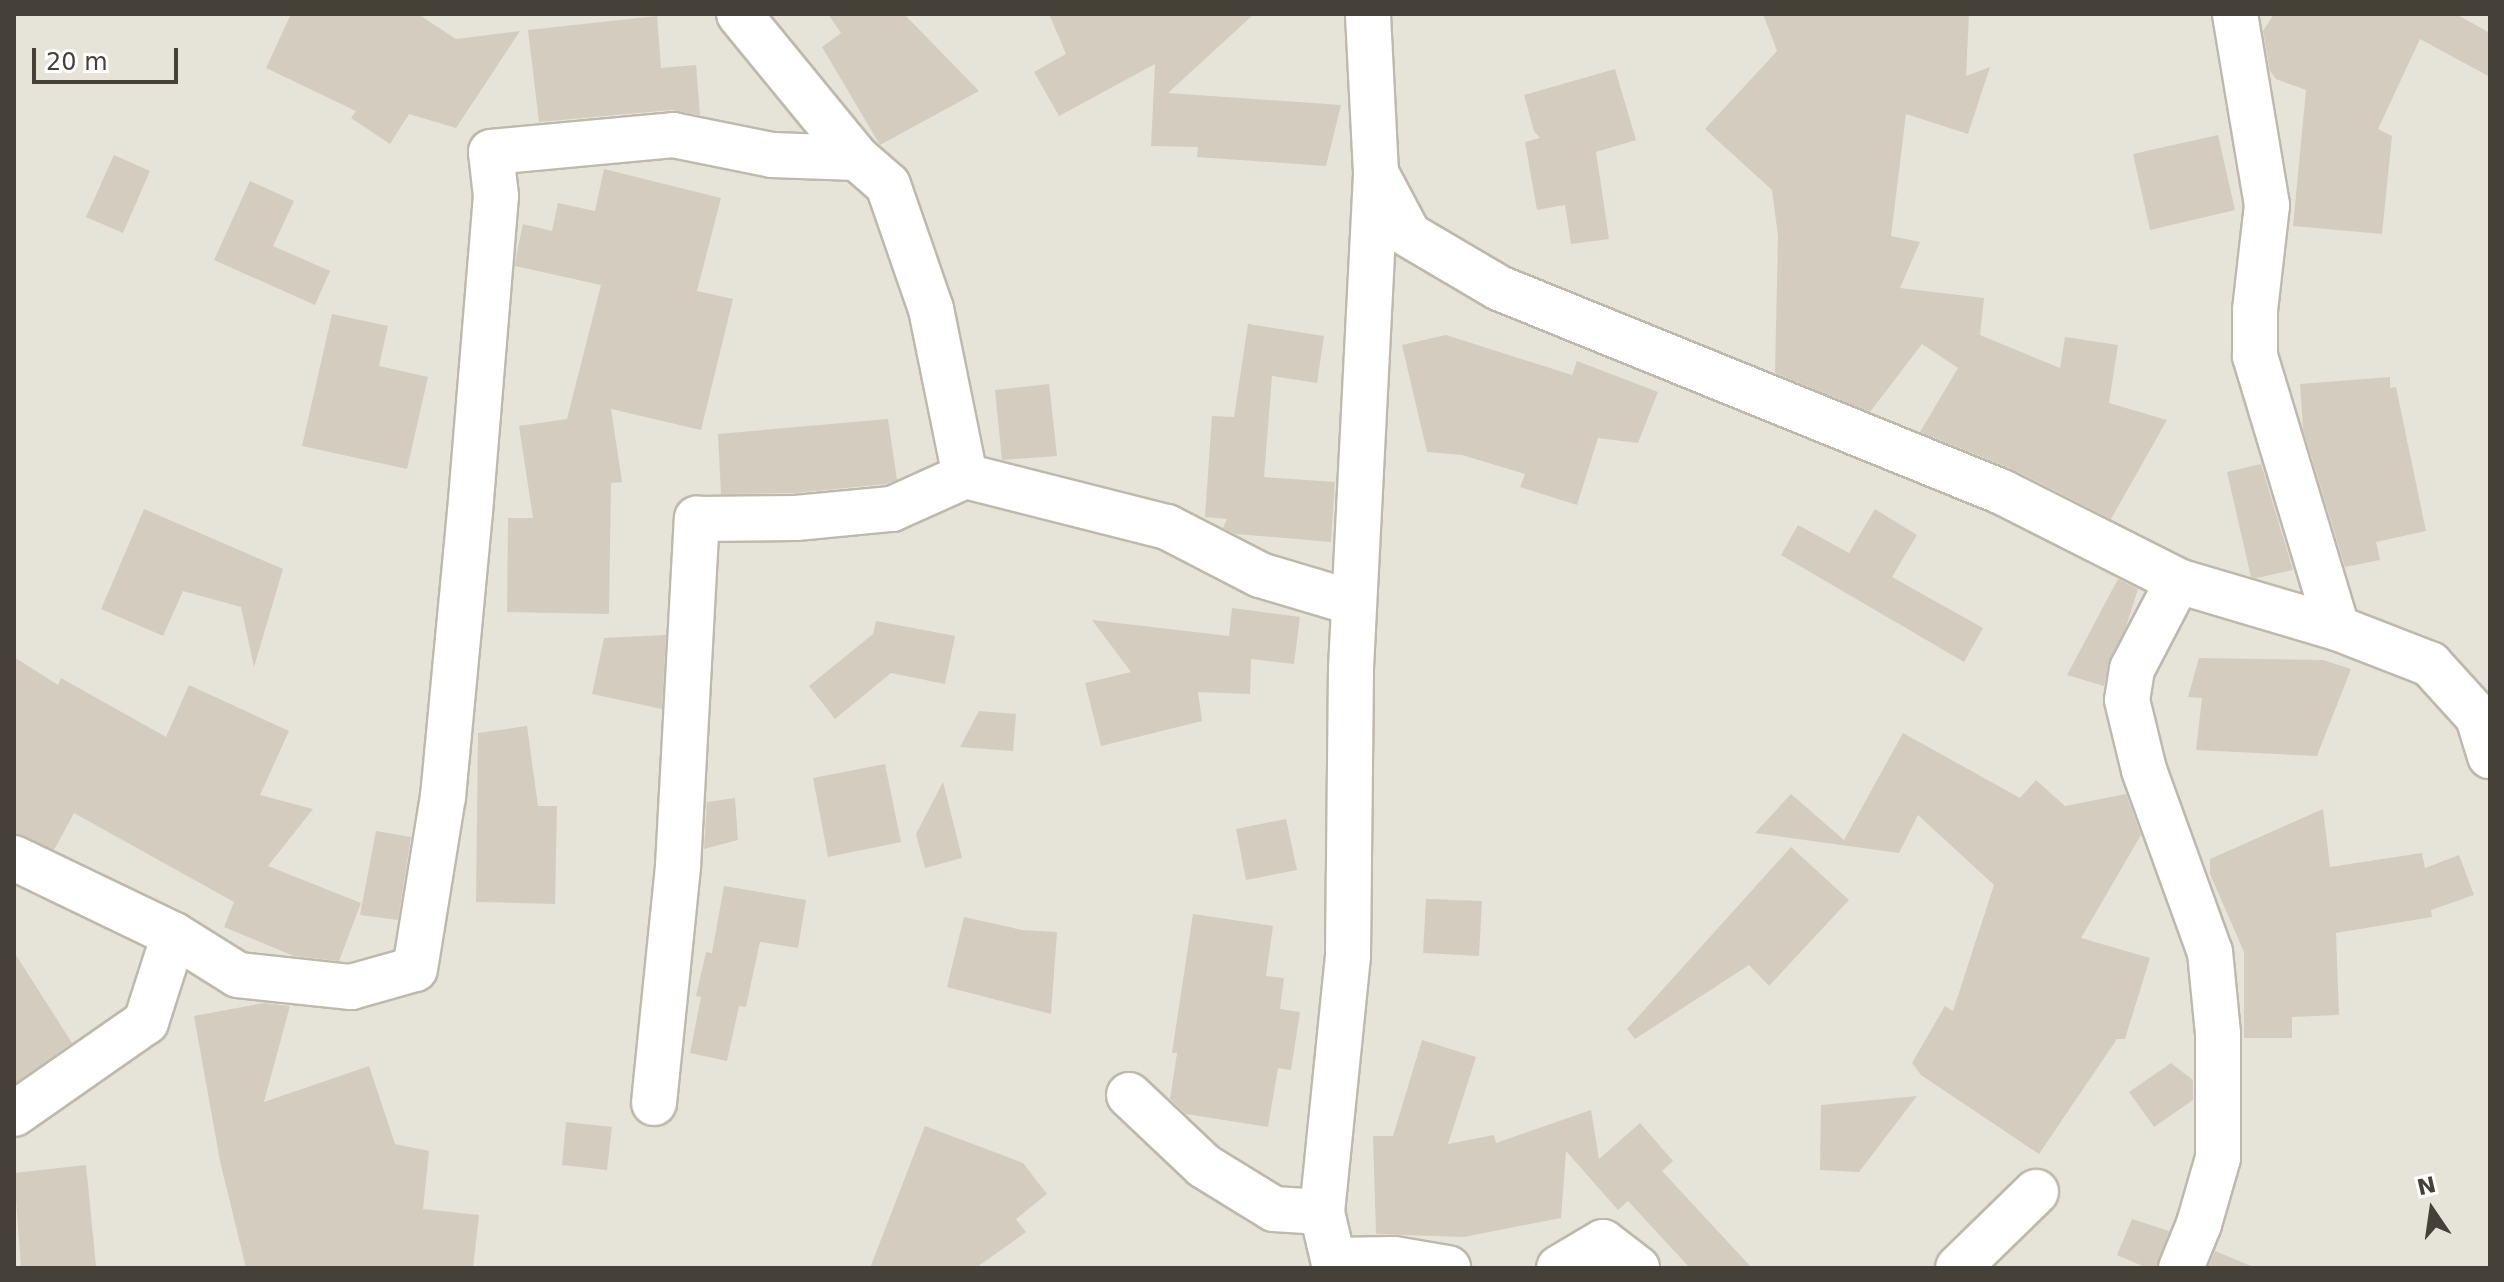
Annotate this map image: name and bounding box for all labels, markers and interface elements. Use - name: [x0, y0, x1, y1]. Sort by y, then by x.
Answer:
- scale bar: [36, 32, 182, 82]
- text: 20 m: [46, 48, 108, 76]
- north arrow: [2392, 1170, 2472, 1250]
- text: N: [2415, 1172, 2438, 1200]

